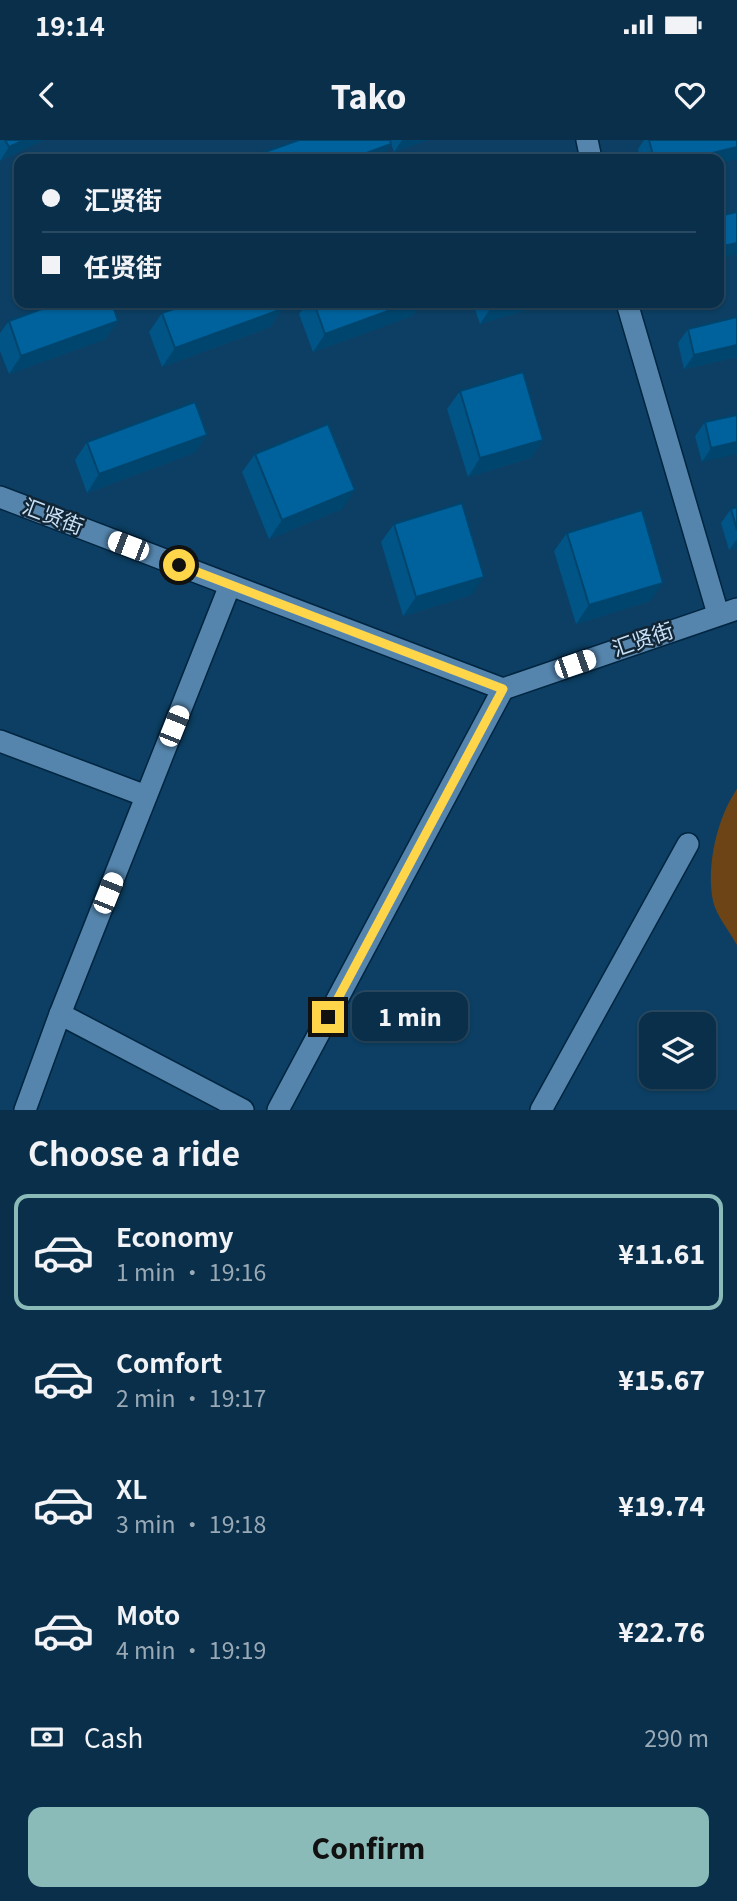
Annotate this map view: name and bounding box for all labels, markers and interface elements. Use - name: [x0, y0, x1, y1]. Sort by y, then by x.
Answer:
- text: 19:14: [35, 6, 105, 43]
- text: Tako: [331, 72, 406, 118]
- icon: back: [28, 76, 66, 114]
- icon: heart: [671, 76, 709, 114]
- text: 汇贤街: [84, 180, 162, 217]
- text: 任贤街: [84, 247, 162, 284]
- street label: 汇贤街: [19, 490, 89, 540]
- car: [105, 529, 152, 563]
- route start: [163, 549, 195, 581]
- street label: 汇贤街: [608, 614, 677, 663]
- car: [552, 647, 599, 681]
- car: [157, 703, 192, 749]
- car: [91, 870, 126, 916]
- callout: 1 min: [352, 992, 468, 1042]
- text: 1 min: [378, 999, 442, 1033]
- route end: [312, 1001, 344, 1033]
- map controls: [639, 1012, 716, 1089]
- button: layers: [639, 1012, 716, 1089]
- text: Choose a ride: [28, 1129, 240, 1175]
- text: Economy: [116, 1217, 234, 1254]
- icon: car: [32, 1221, 95, 1284]
- text: ¥11.61: [618, 1234, 705, 1271]
- text: 1 min · 19:16: [116, 1254, 266, 1288]
- text: Comfort: [116, 1343, 222, 1380]
- icon: car: [32, 1347, 95, 1410]
- text: ¥15.67: [618, 1360, 705, 1397]
- text: 2 min · 19:17: [116, 1380, 266, 1414]
- text: XL: [116, 1469, 147, 1506]
- icon: car: [32, 1473, 95, 1536]
- text: ¥19.74: [618, 1486, 705, 1523]
- text: 3 min · 19:18: [116, 1506, 266, 1540]
- text: Moto: [116, 1595, 180, 1632]
- icon: car: [32, 1599, 95, 1662]
- text: ¥22.76: [618, 1612, 705, 1649]
- text: 4 min · 19:19: [116, 1632, 266, 1666]
- icon: cash: [28, 1718, 66, 1756]
- text: Cash: [84, 1718, 143, 1755]
- text: 290 m: [644, 1720, 709, 1754]
- button: Confirm: [28, 1807, 709, 1887]

